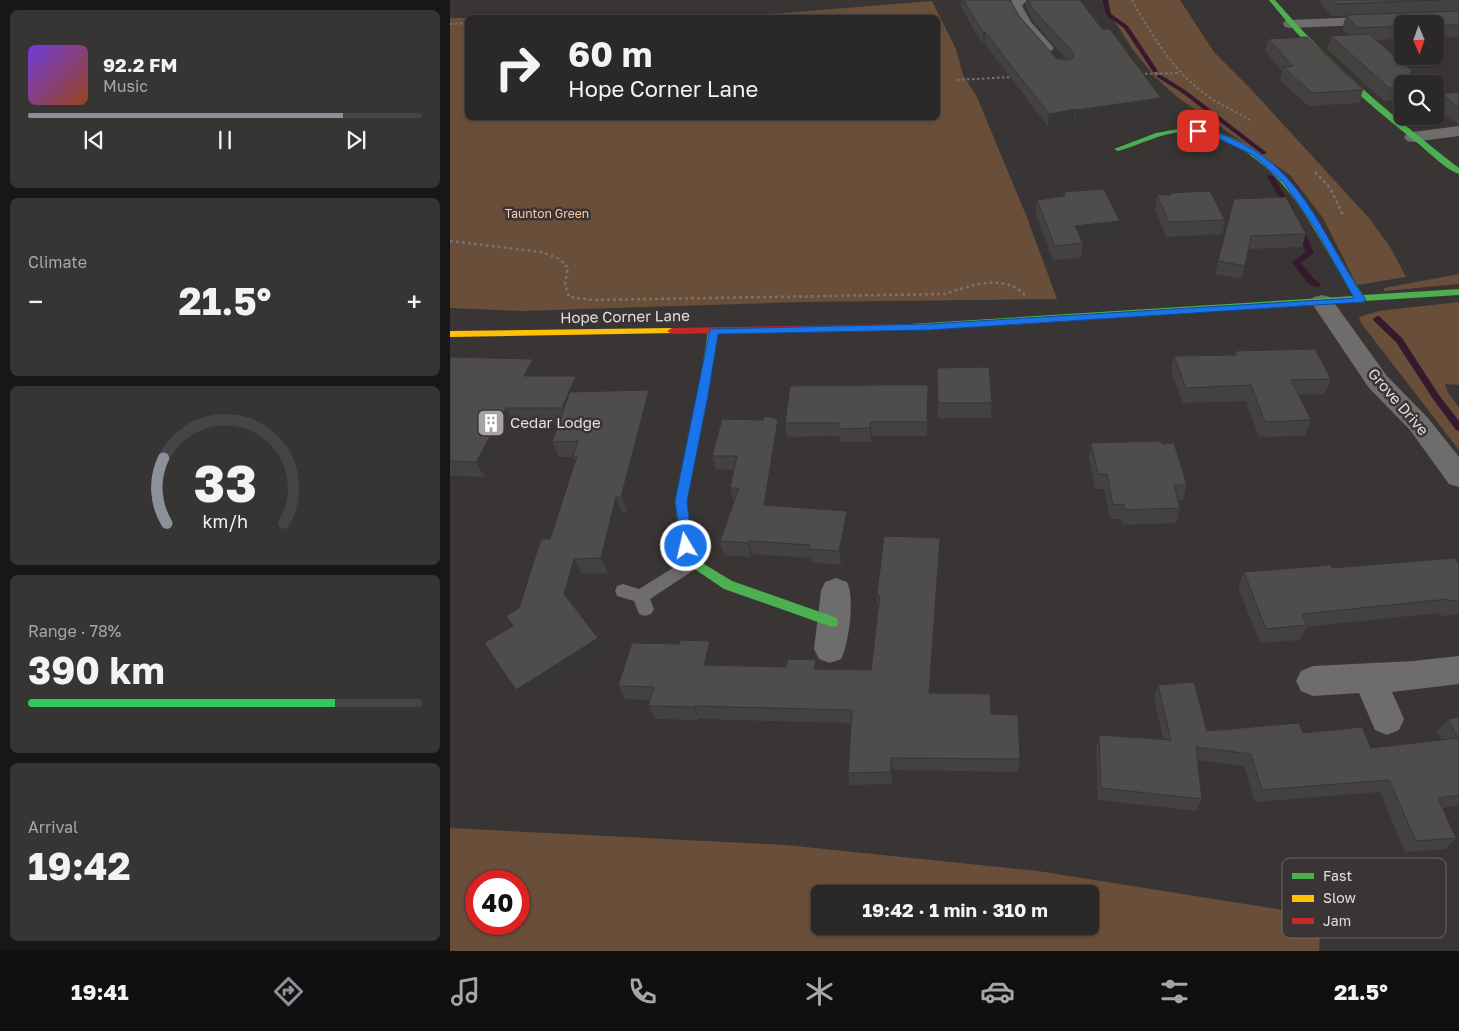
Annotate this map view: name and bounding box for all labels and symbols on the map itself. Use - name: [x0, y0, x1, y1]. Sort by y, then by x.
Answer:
- north arrow: [1394, 15, 1444, 65]
- pin: [1177, 110, 1219, 152]
- park label: Taunton Green: [505, 206, 589, 221]
- street label: Hope Corner Lane: [560, 306, 690, 326]
- street label: Grove Drive: [1365, 364, 1433, 439]
- building icon: Cedar Lodge: [476, 408, 506, 438]
- place label: Cedar Lodge: [510, 413, 601, 431]
- position arrow: [659, 519, 711, 571]
- legend: [1282, 858, 1446, 938]
- text: Fast: [1323, 867, 1352, 884]
- speed limit sign: 40: [465, 870, 530, 935]
- text: Slow: [1323, 889, 1356, 906]
- text: Jam: [1323, 912, 1351, 929]

